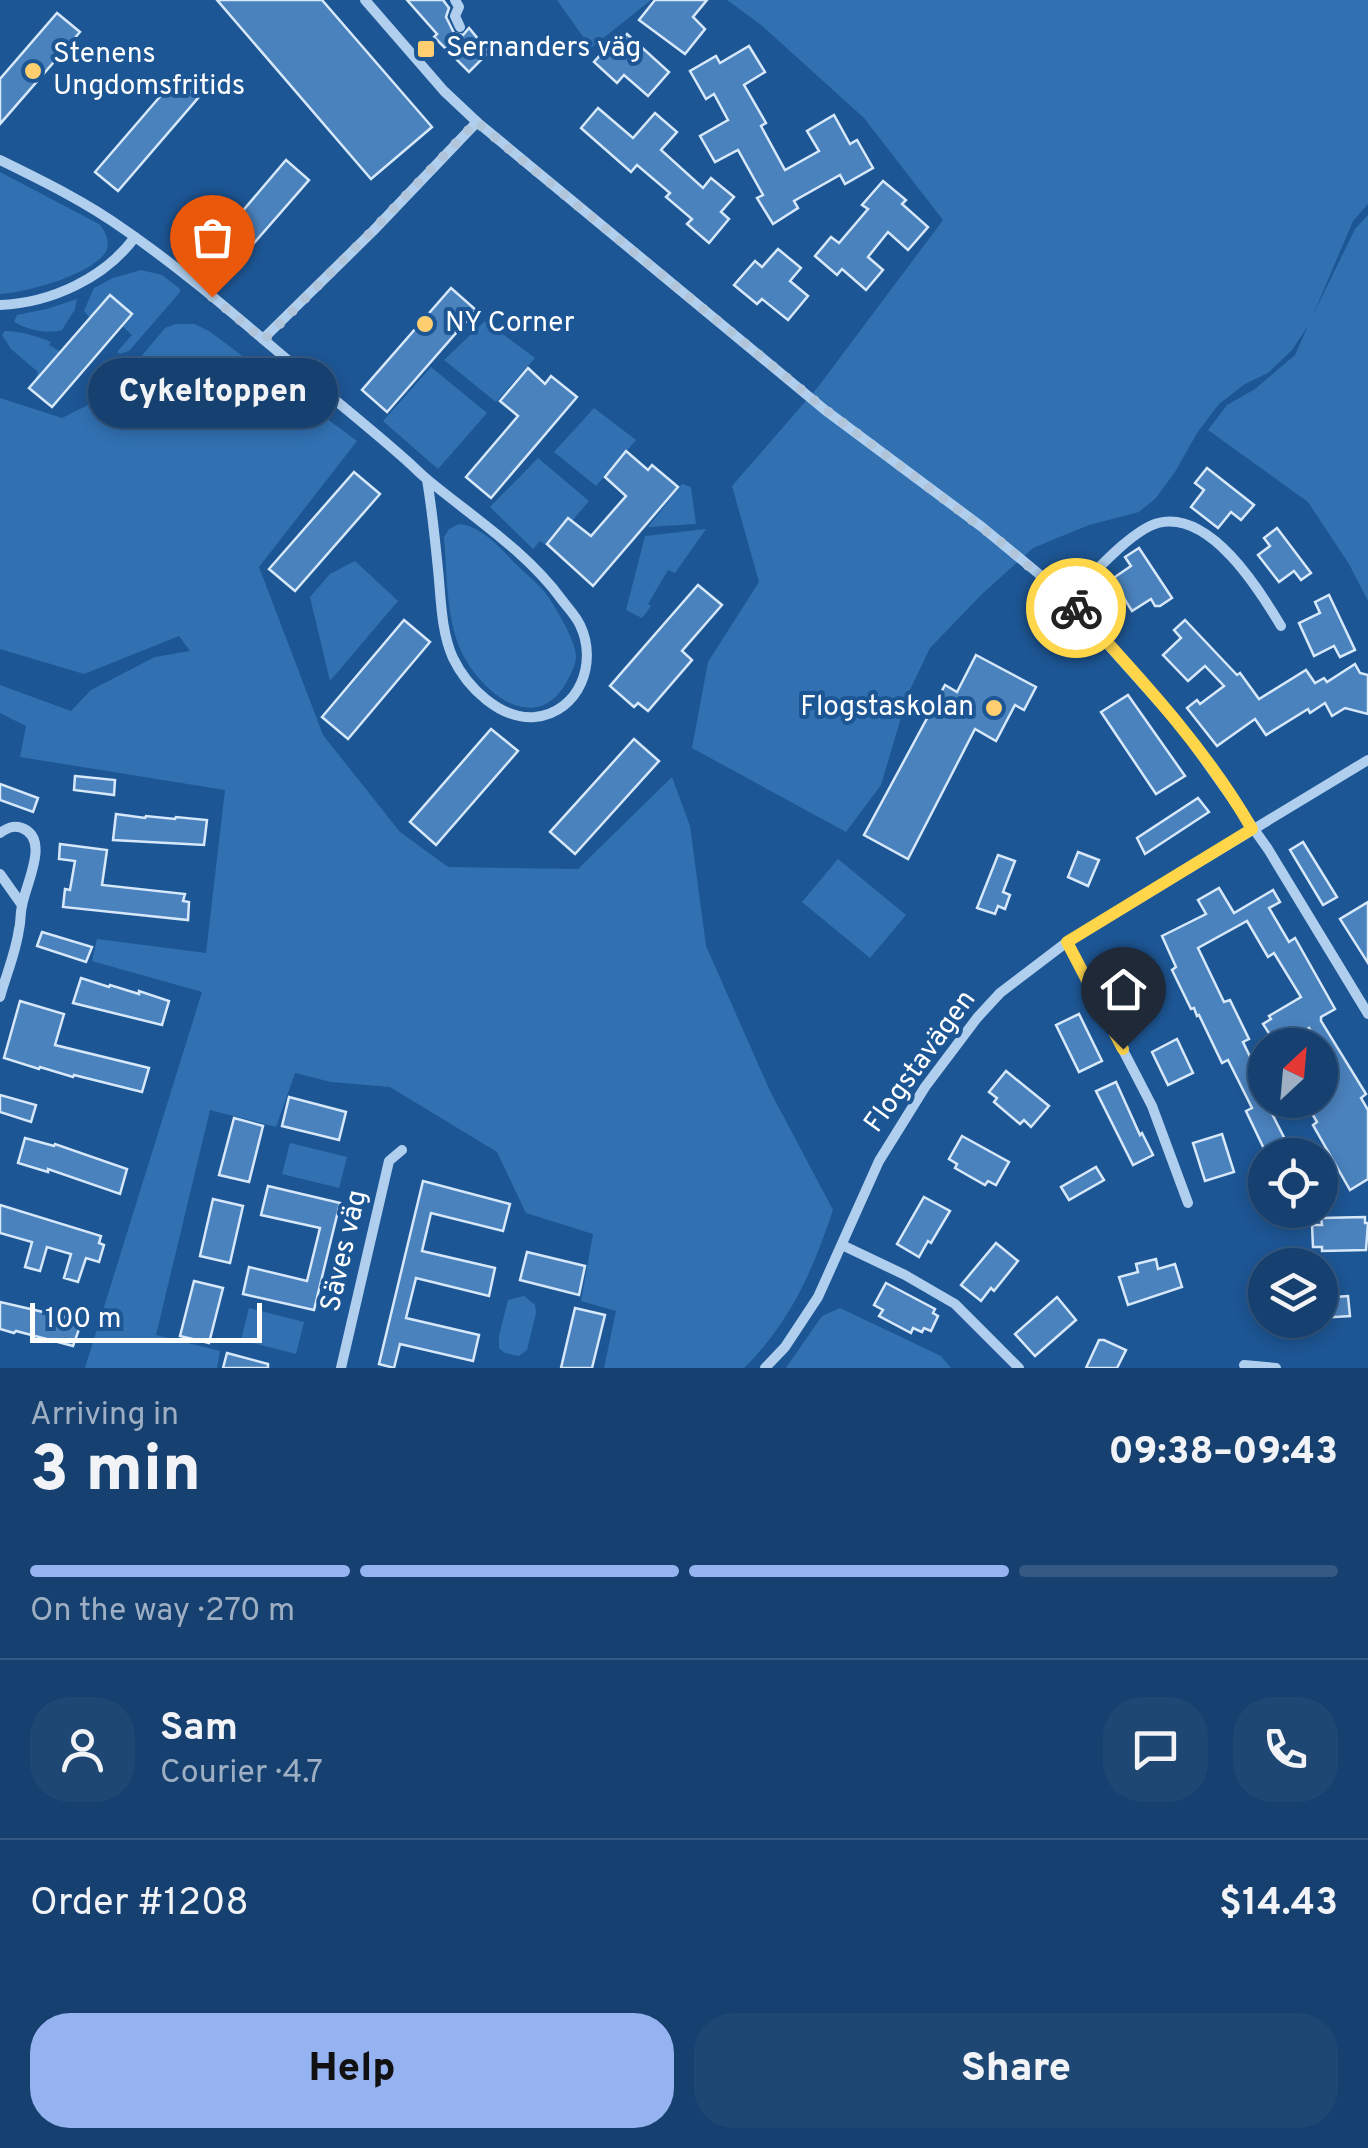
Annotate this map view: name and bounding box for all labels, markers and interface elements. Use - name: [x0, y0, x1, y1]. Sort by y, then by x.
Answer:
- place label: Sernanders väg: [446, 31, 641, 67]
- place label: Stenens Ungdomsfritids: [53, 37, 245, 105]
- marker: Sernanders väg: [415, 38, 437, 60]
- marker: Stenens Ungdomsfritids: [22, 60, 44, 82]
- pin: [170, 195, 255, 298]
- icon: bag: [185, 210, 240, 265]
- place label: NY Corner: [445, 306, 575, 342]
- marker: NY Corner: [414, 313, 436, 335]
- callout: Cykeltoppen: [87, 357, 337, 427]
- text: Cykeltoppen: [119, 373, 307, 413]
- courier: [1026, 558, 1126, 658]
- icon: bike: [1049, 581, 1104, 636]
- place label: Flogstaskolan: [800, 690, 974, 726]
- marker: Flogstaskolan: [983, 697, 1005, 719]
- pin: [1081, 947, 1166, 1050]
- icon: home: [1096, 962, 1151, 1017]
- street label: Flogstavägen: [857, 983, 985, 1141]
- north arrow: [1248, 1028, 1338, 1118]
- map controls: [1248, 1028, 1338, 1338]
- button: locate: [1248, 1138, 1338, 1228]
- street label: Säves väg: [314, 1187, 376, 1315]
- button: layers: [1248, 1248, 1338, 1338]
- scale bar: [30, 1298, 262, 1342]
- text: 100 m: [45, 1302, 121, 1338]
- text: Arriving in: [30, 1396, 179, 1436]
- text: 09:38–09:43: [1108, 1429, 1338, 1478]
- text: 3 min: [30, 1432, 201, 1514]
- text: On the way · 270 m: [30, 1592, 295, 1632]
- button: person: [30, 1697, 135, 1802]
- button: chat: [1103, 1697, 1208, 1802]
- button: phone: [1233, 1697, 1338, 1802]
- text: Sam: [160, 1705, 238, 1754]
- text: Courier · 4.7: [160, 1754, 323, 1794]
- text: Order #1208: [30, 1880, 249, 1929]
- text: $14.43: [1219, 1880, 1338, 1929]
- button: Help: [30, 2013, 674, 2128]
- button: Share: [694, 2013, 1338, 2128]

